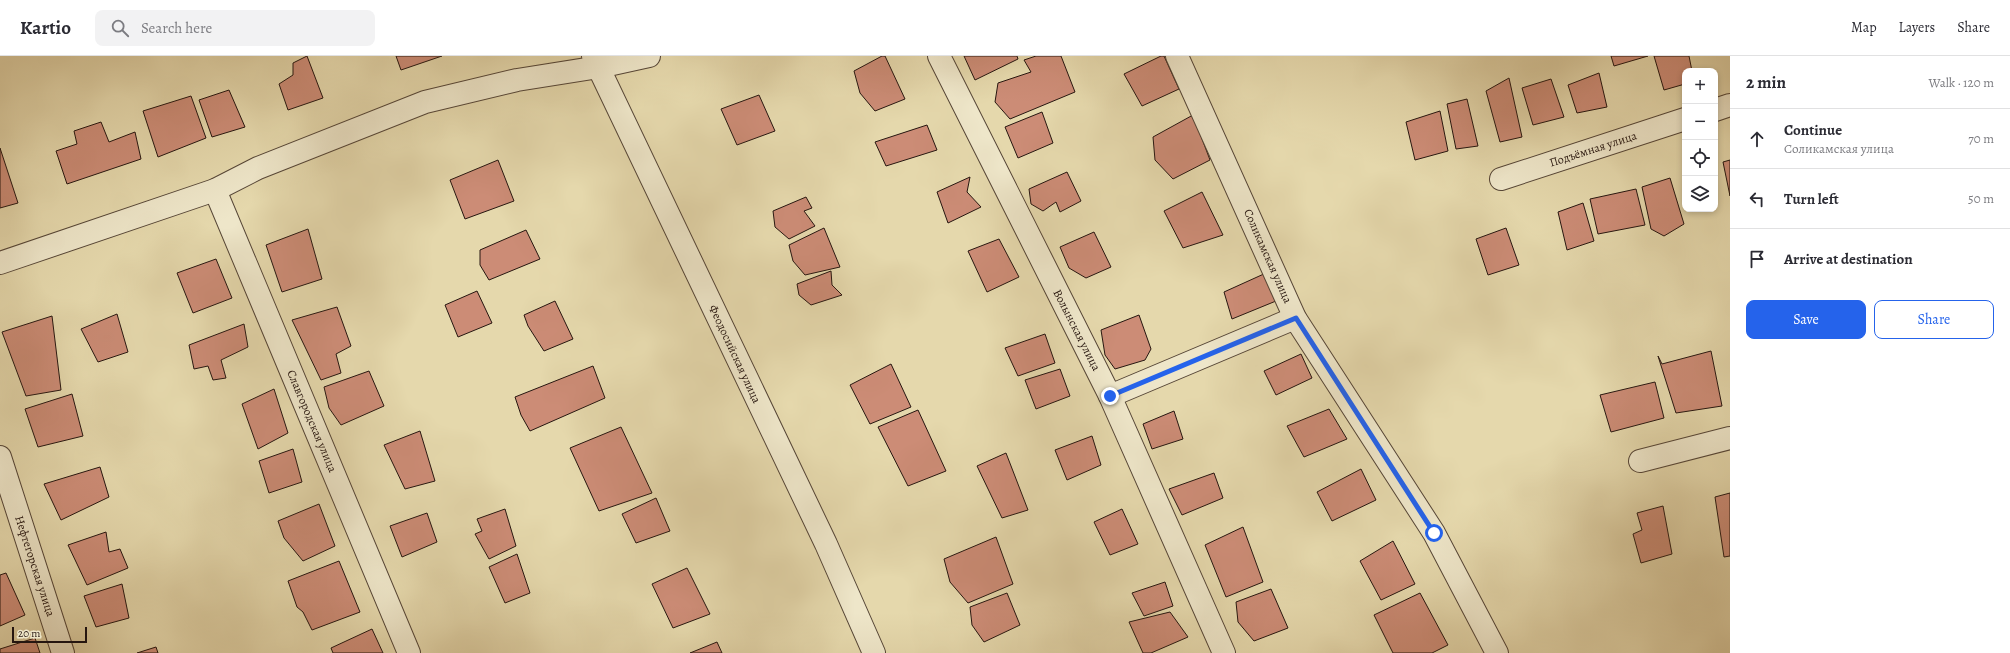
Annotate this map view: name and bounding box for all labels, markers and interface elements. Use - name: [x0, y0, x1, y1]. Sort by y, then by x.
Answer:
- search box: [95, 10, 375, 46]
- text: Kartio: [20, 15, 71, 41]
- icon: search: [109, 17, 131, 39]
- text: Search here: [141, 18, 212, 38]
- text: Map: [1851, 18, 1877, 37]
- text: Layers: [1899, 18, 1935, 37]
- text: Share: [1957, 18, 1990, 37]
- map controls: [1682, 68, 1718, 212]
- button: +: [1682, 68, 1718, 104]
- text: 2 min: [1746, 71, 1786, 94]
- text: Walk · 120 m: [1929, 74, 1994, 91]
- button: −: [1682, 104, 1718, 140]
- text: Continue: [1784, 120, 1842, 140]
- street label: Подъёмная улица: [1547, 127, 1639, 171]
- icon: ahead: [1746, 128, 1768, 150]
- text: 70 m: [1968, 130, 1994, 147]
- button: locate: [1682, 140, 1718, 176]
- text: Соликамская улица: [1784, 140, 1894, 157]
- button: layers: [1682, 176, 1718, 212]
- icon: left: [1746, 188, 1768, 210]
- text: Turn left: [1784, 189, 1839, 209]
- text: 50 m: [1968, 190, 1994, 207]
- street label: Соликамская улица: [1240, 206, 1296, 306]
- icon: arrive: [1746, 248, 1768, 270]
- text: Arrive at destination: [1784, 249, 1913, 269]
- street label: Волынская улица: [1050, 286, 1105, 374]
- button: Save: [1746, 300, 1866, 339]
- button: Share: [1874, 300, 1994, 339]
- street label: Феодосийская улица: [705, 302, 765, 406]
- street label: Славгородская улица: [283, 367, 341, 475]
- route end: [1101, 387, 1119, 405]
- street label: Нефтегорская улица: [11, 513, 59, 619]
- route start: [1425, 524, 1443, 542]
- scale bar: [12, 625, 87, 644]
- text: 20 m: [18, 626, 40, 641]

